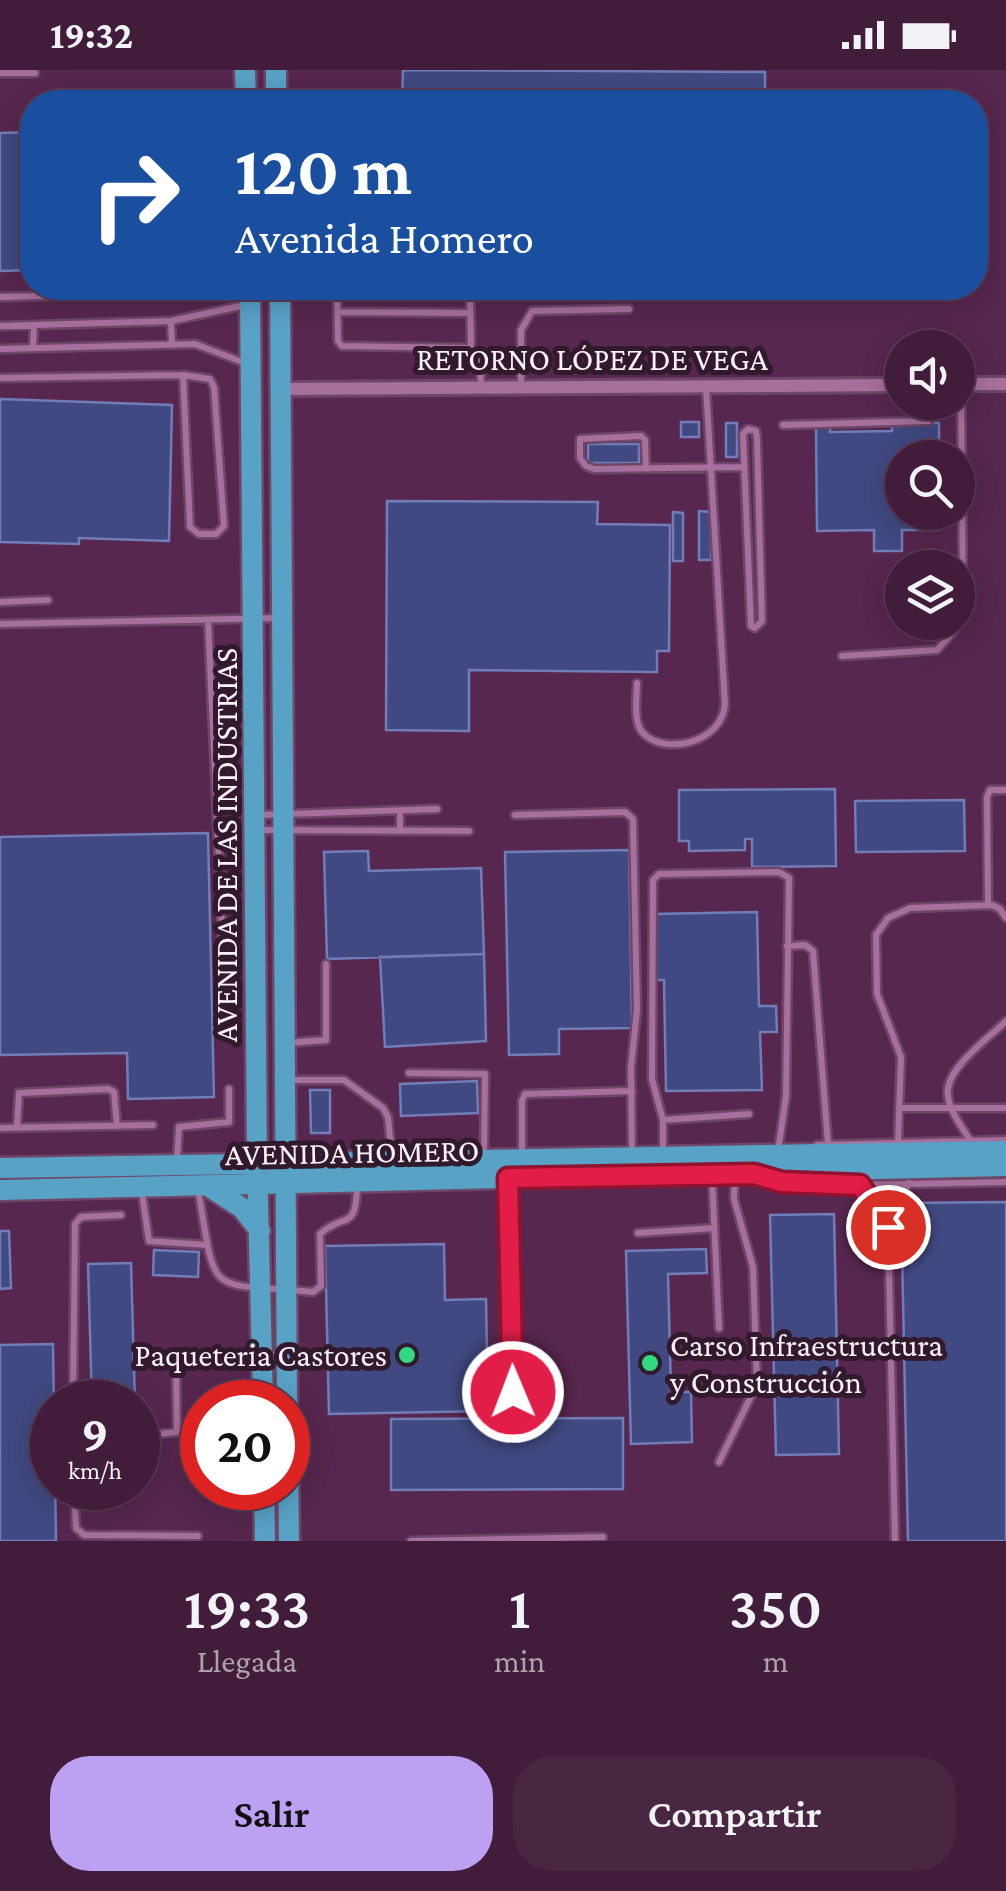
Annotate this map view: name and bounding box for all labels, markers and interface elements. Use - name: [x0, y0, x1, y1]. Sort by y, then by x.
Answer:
- text: 19:32: [50, 14, 133, 56]
- icon: right: [70, 130, 200, 260]
- text: 120 m: [235, 131, 412, 209]
- text: Avenida Homero: [235, 213, 534, 263]
- map controls: [885, 330, 975, 640]
- button: sound: [885, 330, 975, 420]
- street label: RETORNO LÓPEZ DE VEGA: [416, 341, 769, 377]
- button: search: [885, 440, 975, 530]
- button: layers: [885, 550, 975, 640]
- street label: AVENIDA DE LAS INDUSTRIAS: [208, 648, 244, 1042]
- street label: AVENIDA HOMERO: [224, 1132, 480, 1172]
- pin: [846, 1185, 931, 1270]
- icon: arrive: [861, 1200, 916, 1255]
- place label: Carso Infraestructura y Construcción: [669, 1327, 943, 1400]
- place label: Paqueteria Castores: [135, 1337, 387, 1373]
- position arrow: [461, 1340, 565, 1444]
- marker: Paqueteria Castores: [396, 1344, 418, 1366]
- marker: Carso Infraestructura y Construcción: [639, 1352, 661, 1374]
- speed limit sign: 20: [180, 1380, 310, 1510]
- text: 9: [81, 1405, 109, 1461]
- text: km/h: [68, 1457, 122, 1484]
- text: 19:33: [184, 1574, 310, 1641]
- text: 1: [509, 1574, 530, 1641]
- text: 350: [729, 1574, 822, 1641]
- text: Llegada: [197, 1643, 297, 1679]
- text: min: [494, 1643, 545, 1679]
- text: m: [763, 1643, 788, 1679]
- button: Salir: [50, 1756, 493, 1871]
- button: Compartir: [513, 1756, 956, 1871]

